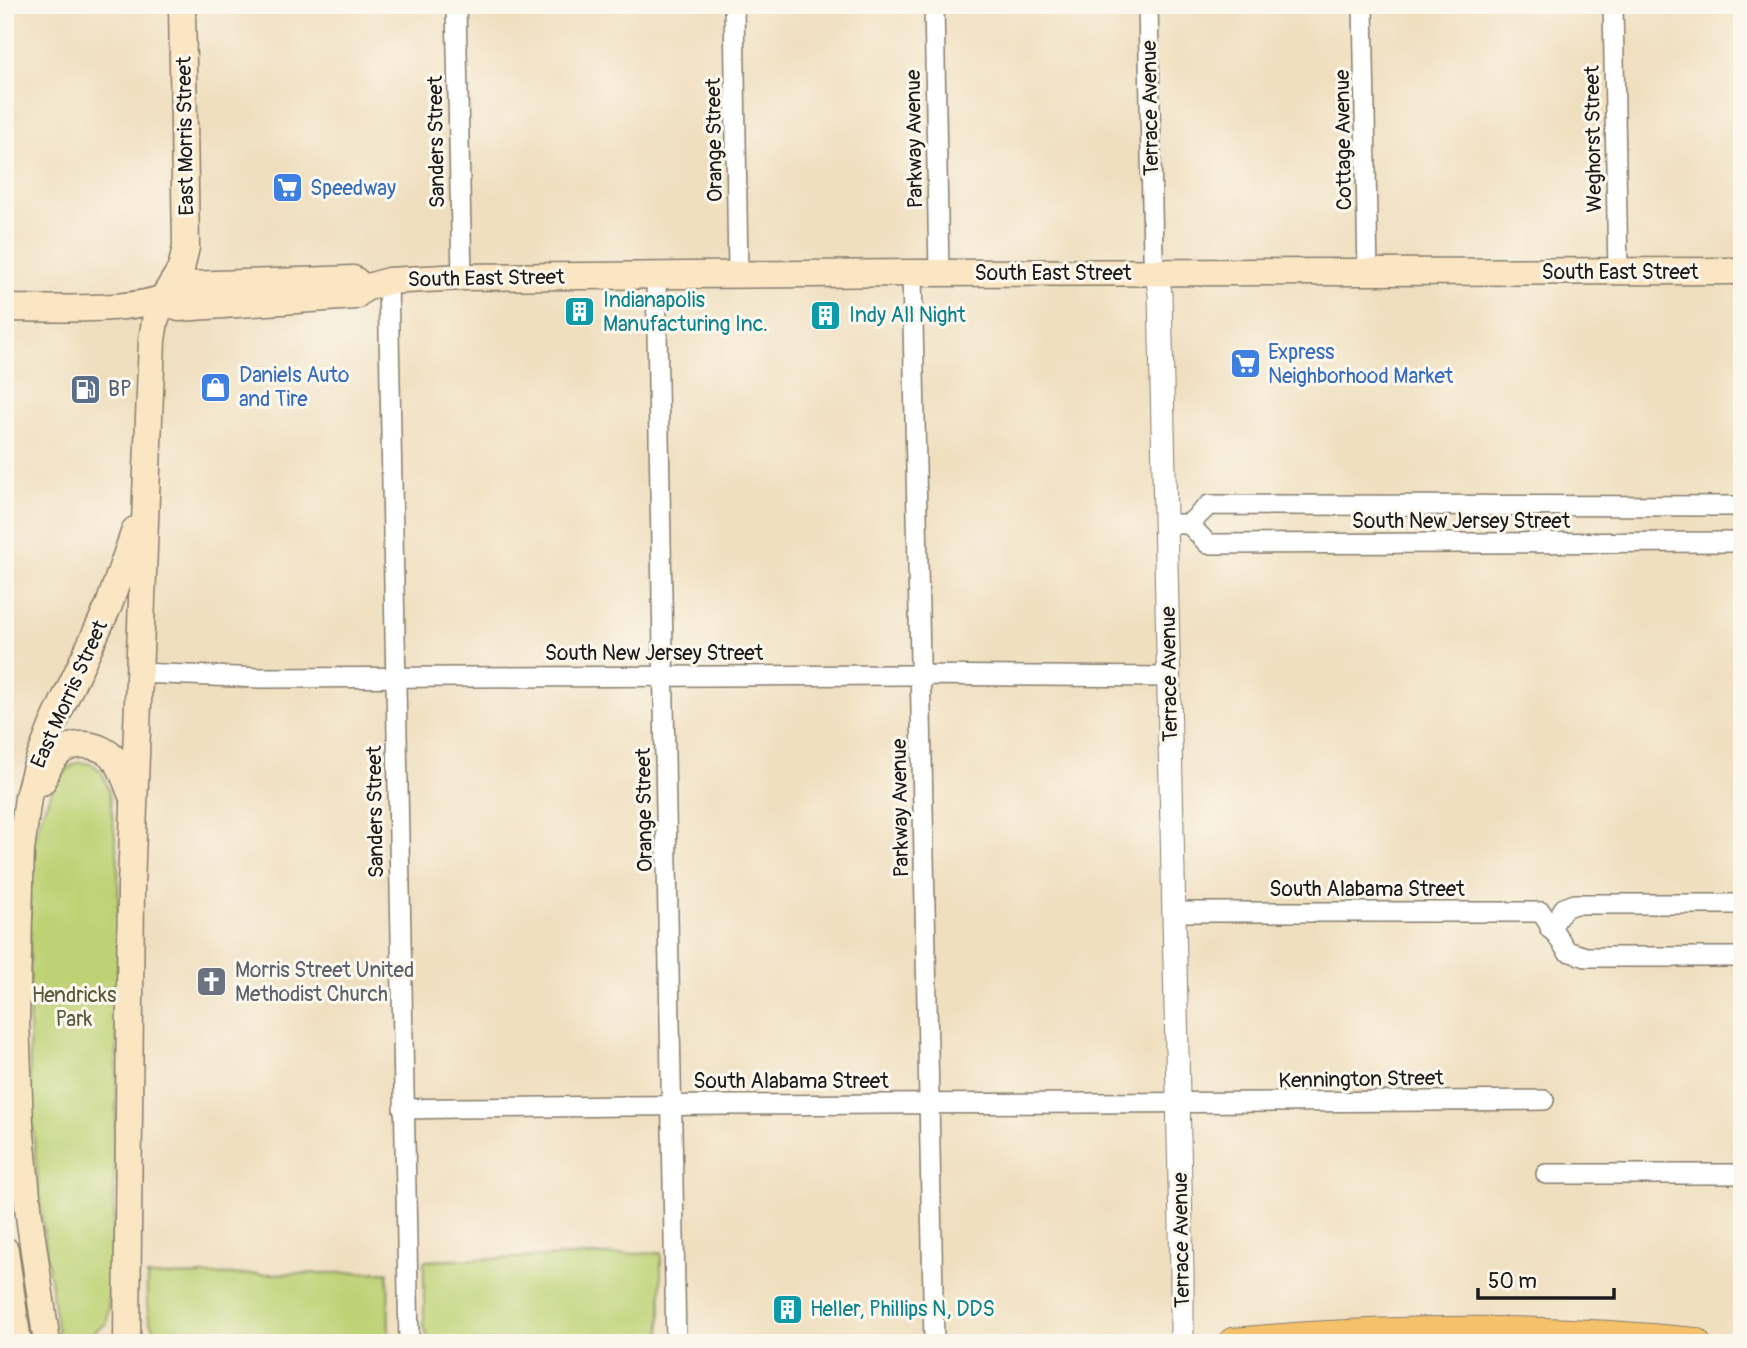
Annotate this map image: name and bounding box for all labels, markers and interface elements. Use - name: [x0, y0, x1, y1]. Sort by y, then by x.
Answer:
- street label: Terrace Avenue: [1136, 39, 1165, 176]
- street label: East Morris Street: [171, 56, 200, 216]
- street label: Weghorst Street: [1579, 65, 1608, 213]
- street label: Parkway Avenue: [900, 69, 929, 209]
- street label: Cottage Avenue: [1329, 69, 1358, 211]
- street label: Sanders Street: [422, 75, 451, 208]
- street label: Orange Street: [700, 77, 729, 202]
- supermarket icon: Speedway: [270, 171, 304, 205]
- place label: Speedway: [310, 175, 396, 202]
- street label: South East Street: [1542, 259, 1699, 286]
- street label: South East Street: [975, 260, 1132, 287]
- street label: South East Street: [407, 264, 565, 293]
- place label: Indianapolis Manufacturing Inc.: [603, 287, 768, 338]
- building icon: Indianapolis Manufacturing Inc.: [563, 295, 597, 329]
- building icon: Indy All Night: [809, 298, 843, 332]
- place label: Indy All Night: [849, 302, 966, 329]
- place label: Express Neighborhood Market: [1268, 339, 1454, 390]
- supermarket icon: Express Neighborhood Market: [1228, 347, 1262, 381]
- place label: Daniels Auto and Tire: [239, 362, 349, 413]
- shop icon: Daniels Auto and Tire: [199, 370, 233, 404]
- fuel station icon: BP: [68, 372, 102, 406]
- place label: BP: [108, 376, 131, 403]
- street label: South New Jersey Street: [1352, 508, 1571, 535]
- street label: Terrace Avenue: [1155, 605, 1184, 742]
- street label: East Morris Street: [25, 616, 114, 772]
- street label: South New Jersey Street: [545, 640, 764, 667]
- street label: Parkway Avenue: [886, 738, 915, 878]
- street label: Sanders Street: [361, 745, 390, 878]
- street label: Orange Street: [630, 747, 659, 872]
- street label: South Alabama Street: [1269, 876, 1465, 903]
- place label: Morris Street United Methodist Church: [235, 957, 414, 1008]
- church icon: Morris Street United Methodist Church: [195, 965, 229, 999]
- park label: Hendricks Park: [32, 982, 117, 1033]
- street label: Kennington Street: [1278, 1065, 1444, 1094]
- street label: South Alabama Street: [693, 1068, 889, 1095]
- street label: Terrace Avenue: [1167, 1171, 1196, 1308]
- scale bar: [1478, 1257, 1614, 1301]
- text: 50 m: [1488, 1268, 1537, 1295]
- building icon: Heller, Phillips N, DDS: [770, 1292, 804, 1326]
- place label: Heller, Phillips N, DDS: [810, 1296, 995, 1323]

